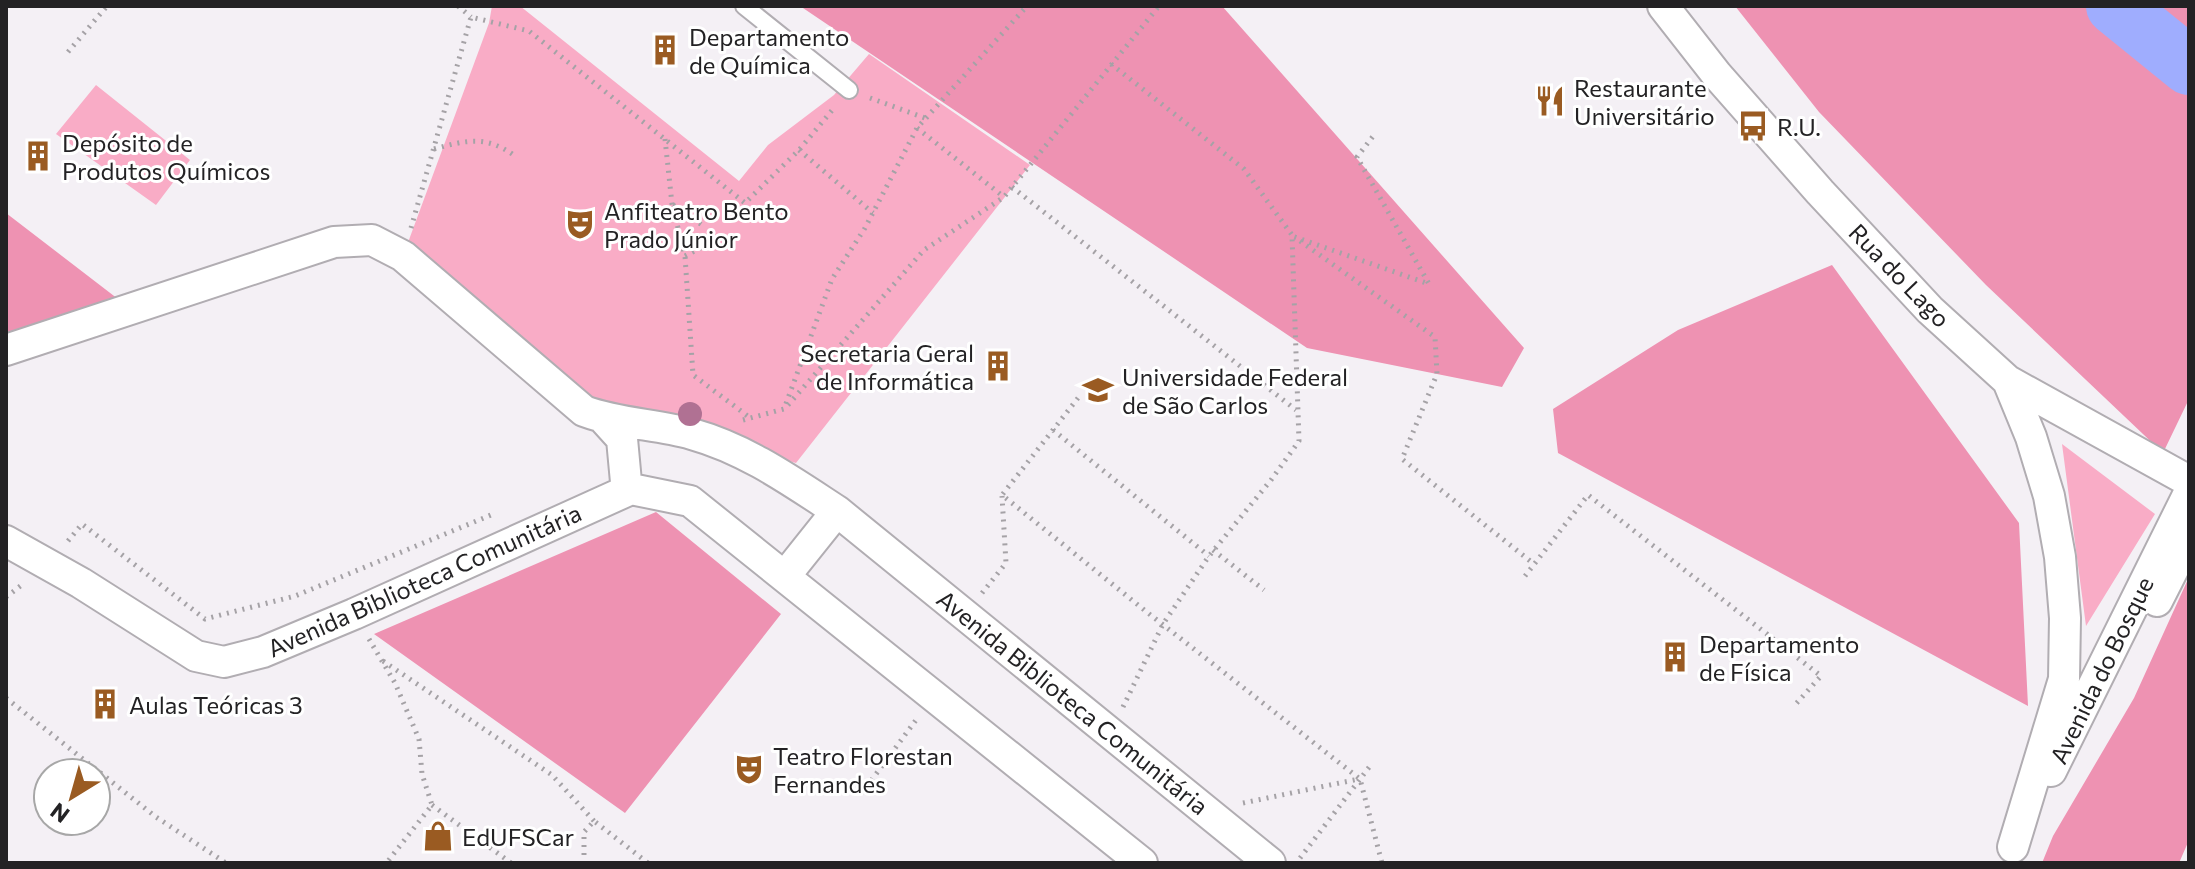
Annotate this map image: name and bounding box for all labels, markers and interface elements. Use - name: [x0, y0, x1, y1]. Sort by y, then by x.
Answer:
- place label: Departamento de Química: [689, 22, 849, 79]
- building icon: Departamento de Química: [648, 33, 682, 67]
- place label: Restaurante Universitário: [1574, 73, 1715, 130]
- restaurant icon: Restaurante Universitário: [1533, 84, 1567, 118]
- bus stop icon: R.U.: [1736, 109, 1770, 143]
- place label: R.U.: [1777, 112, 1821, 141]
- place label: Depósito de Produtos Químicos: [62, 128, 270, 185]
- building icon: Depósito de Produtos Químicos: [21, 139, 55, 173]
- place label: Anfiteatro Bento Prado Júnior: [604, 196, 789, 253]
- theatre icon: Anfiteatro Bento Prado Júnior: [563, 207, 597, 241]
- street label: Rua do Lago: [1843, 217, 1957, 333]
- place label: Secretaria Geral de Informática: [800, 338, 974, 395]
- building icon: Secretaria Geral de Informática: [981, 349, 1015, 383]
- place label: Universidade Federal de São Carlos: [1122, 362, 1348, 419]
- school or university icon: Universidade Federal de São Carlos: [1081, 373, 1115, 407]
- street label: Avenida Biblioteca Comunitária: [263, 498, 585, 662]
- street label: Avenida do Bosque: [2043, 572, 2159, 768]
- street label: Avenida Biblioteca Comunitária: [932, 584, 1214, 820]
- place label: Departamento de Física: [1699, 629, 1859, 686]
- building icon: Departamento de Física: [1658, 640, 1692, 674]
- building icon: Aulas Teóricas 3: [88, 687, 122, 721]
- place label: Aulas Teóricas 3: [129, 690, 303, 719]
- place label: Teatro Florestan Fernandes: [773, 741, 953, 798]
- theatre icon: Teatro Florestan Fernandes: [732, 752, 766, 786]
- north arrow: [32, 757, 112, 837]
- text: N: [45, 798, 74, 829]
- shop icon: EdUFSCar: [421, 819, 455, 853]
- place label: EdUFSCar: [462, 822, 574, 851]

